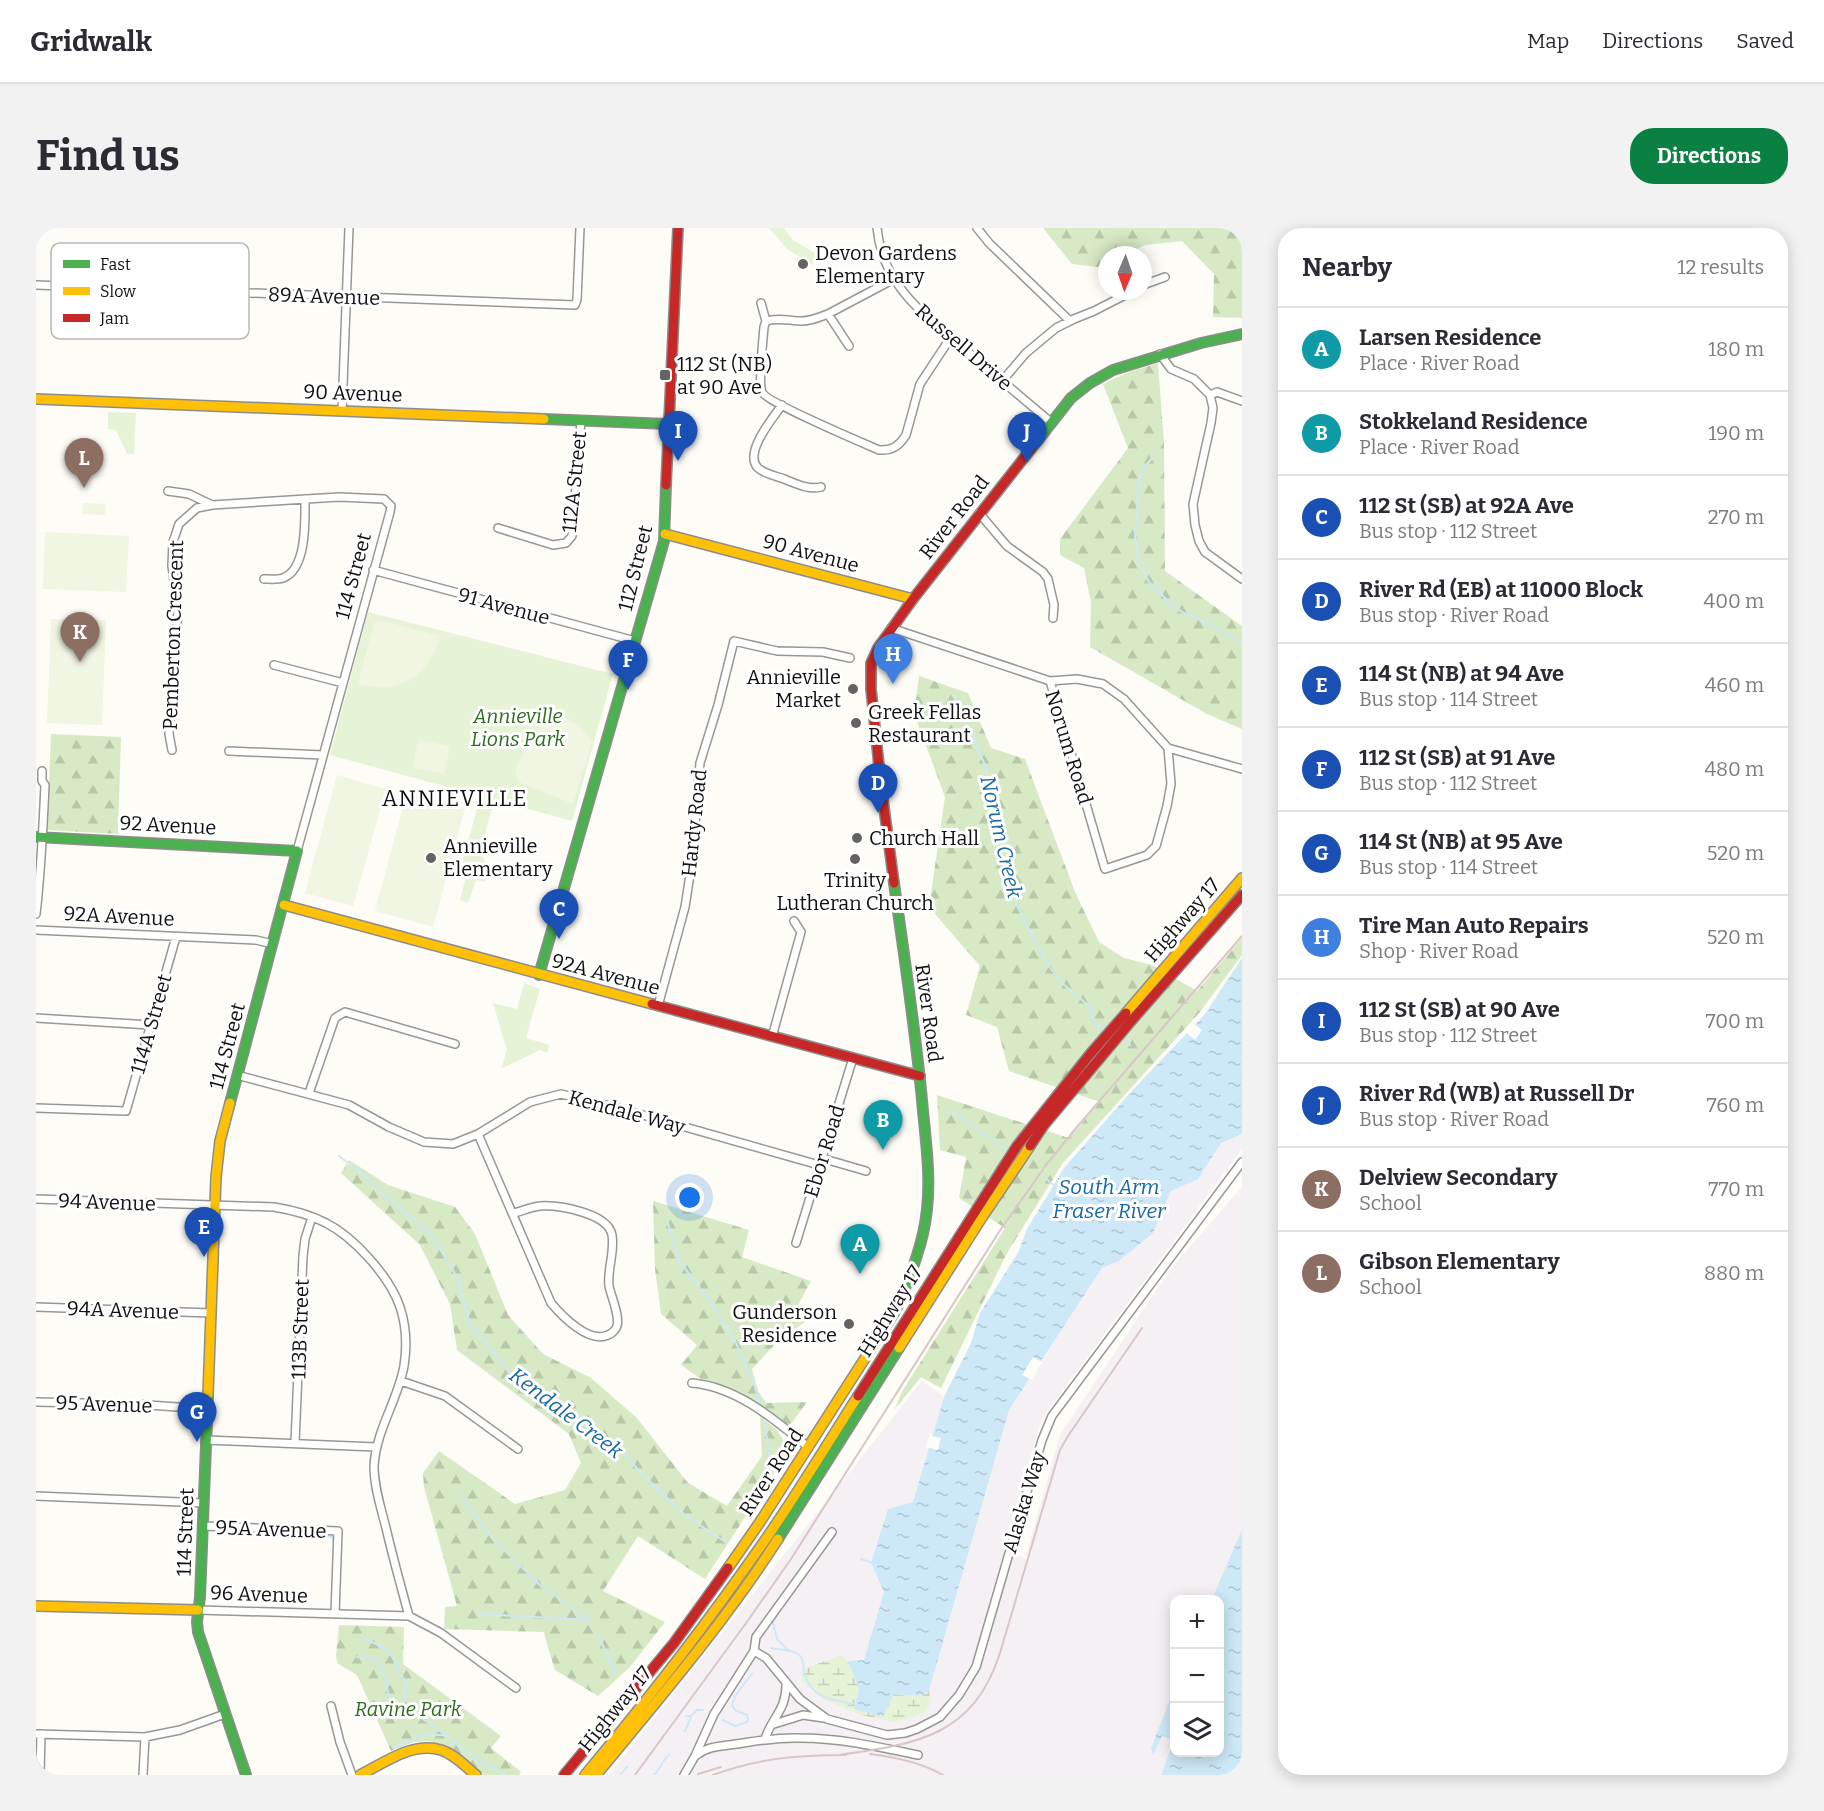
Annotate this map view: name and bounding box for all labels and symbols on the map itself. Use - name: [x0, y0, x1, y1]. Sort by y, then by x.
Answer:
- place label: Devon Gardens Elementary: [815, 241, 957, 288]
- legend: [51, 243, 249, 339]
- north arrow: [1098, 246, 1152, 300]
- text: Fast: [100, 255, 131, 274]
- marker: Devon Gardens Elementary: [796, 257, 810, 271]
- text: Slow: [100, 282, 136, 301]
- street label: 89A Avenue: [267, 282, 381, 310]
- street label: Russell Drive: [911, 299, 1017, 395]
- text: Jam: [99, 309, 129, 328]
- place label: 112 St (NB) at 90 Ave: [677, 352, 772, 399]
- marker: 112 St (NB) at 90 Ave: [658, 368, 672, 382]
- street label: 90 Avenue: [303, 379, 403, 407]
- pin: I: [658, 412, 698, 461]
- pin: J: [1008, 412, 1046, 462]
- street label: 112A Street: [557, 430, 591, 534]
- pin: L: [64, 438, 104, 488]
- street label: River Road: [914, 470, 994, 564]
- street label: 112 Street: [613, 523, 657, 613]
- street label: 90 Avenue: [760, 529, 862, 577]
- street label: 114 Street: [330, 530, 376, 622]
- street label: Pemberton Crescent: [158, 540, 188, 730]
- street label: 91 Avenue: [455, 582, 553, 630]
- pin: K: [60, 612, 99, 662]
- pin: H: [874, 634, 912, 684]
- pin: F: [608, 640, 648, 690]
- place label: Annieville Market: [747, 665, 841, 712]
- marker: Annieville Market: [846, 682, 860, 696]
- street label: Norum Road: [1040, 687, 1098, 807]
- place label: Greek Fellas Restaurant: [868, 700, 981, 747]
- park label: Annieville Lions Park: [471, 704, 565, 751]
- marker: Greek Fellas Restaurant: [849, 716, 863, 730]
- pin: D: [858, 764, 898, 813]
- street label: Hardy Road: [676, 768, 712, 878]
- water label: Norum Creek: [974, 773, 1028, 901]
- district label: ANNIEVILLE: [382, 785, 528, 812]
- street label: 92 Avenue: [119, 810, 217, 840]
- place label: Church Hall: [869, 826, 979, 850]
- marker: Church Hall: [850, 831, 864, 845]
- place label: Annieville Elementary: [443, 834, 553, 881]
- marker: Annieville Elementary: [424, 851, 438, 865]
- marker: Trinity Lutheran Church: [848, 852, 862, 866]
- place label: Trinity Lutheran Church: [776, 868, 934, 915]
- street label: Highway 17: [1139, 873, 1225, 967]
- pin: C: [540, 890, 578, 939]
- street label: 92A Avenue: [63, 901, 175, 931]
- street label: 92A Avenue: [549, 948, 663, 1000]
- street label: River Road: [910, 962, 948, 1064]
- street label: 114A Street: [125, 971, 177, 1077]
- street label: 114 Street: [204, 1000, 250, 1092]
- street label: Kendale Way: [566, 1085, 688, 1139]
- pin: B: [864, 1100, 902, 1150]
- street label: Ebor Road: [799, 1102, 849, 1200]
- water label: South Arm Fraser River: [1053, 1174, 1167, 1224]
- your location: [675, 1183, 704, 1212]
- street label: 94 Avenue: [58, 1188, 156, 1216]
- pin: E: [184, 1208, 224, 1257]
- pin: A: [840, 1224, 880, 1274]
- street label: Highway 17: [852, 1261, 928, 1361]
- street label: 113B Street: [286, 1278, 314, 1380]
- street label: 94A Avenue: [67, 1296, 179, 1324]
- place label: Gunderson Residence: [732, 1300, 837, 1347]
- marker: Gunderson Residence: [842, 1317, 856, 1331]
- water label: Kendale Creek: [504, 1362, 628, 1464]
- street label: 95 Avenue: [55, 1390, 153, 1418]
- pin: G: [178, 1392, 216, 1442]
- street label: River Road: [734, 1424, 808, 1520]
- street label: Alaska Way: [997, 1448, 1051, 1556]
- street label: 114 Street: [171, 1487, 199, 1577]
- street label: 95A Avenue: [215, 1515, 327, 1543]
- street label: 96 Avenue: [210, 1580, 308, 1608]
- street label: Highway 17: [573, 1661, 657, 1757]
- park label: Ravine Park: [354, 1697, 462, 1721]

